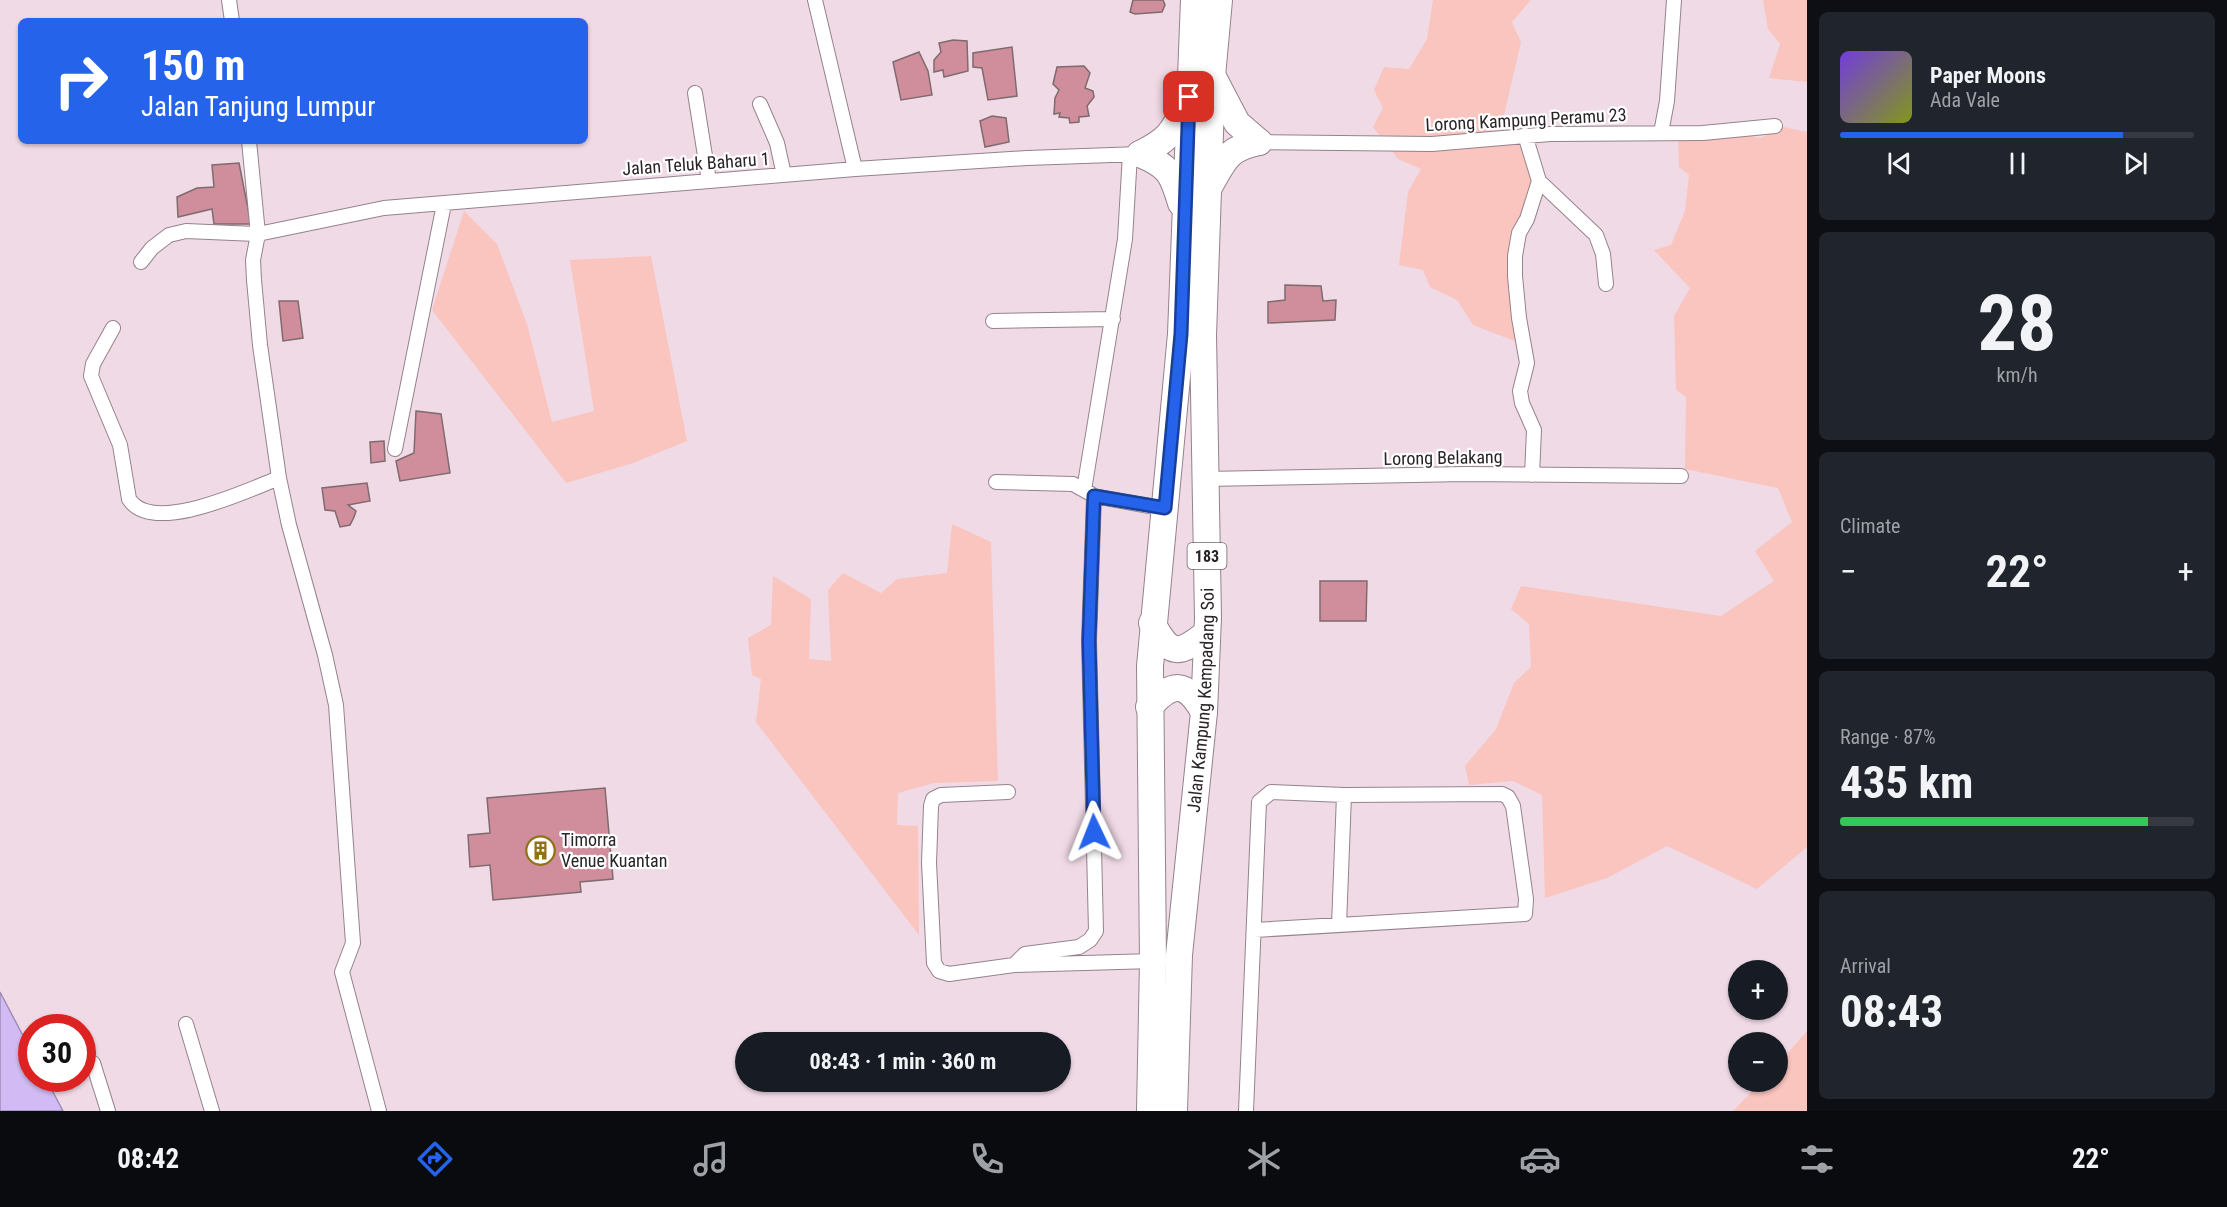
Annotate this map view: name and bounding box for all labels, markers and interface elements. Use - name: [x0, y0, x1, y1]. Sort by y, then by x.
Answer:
- text: 150 m: [141, 41, 246, 90]
- icon: right: [42, 42, 120, 120]
- text: Paper Moons: [1930, 63, 2046, 88]
- pin: [1163, 71, 1214, 122]
- icon: arrive: [1172, 80, 1205, 113]
- text: Ada Vale: [1930, 88, 2000, 112]
- text: Jalan Tanjung Lumpur: [141, 91, 375, 123]
- street label: Lorong Kampung Peramu 23: [1425, 104, 1627, 135]
- icon: previous: [1883, 147, 1916, 180]
- icon: pause: [2001, 147, 2034, 180]
- icon: next: [2119, 147, 2152, 180]
- street label: Jalan Teluk Baharu 1: [622, 148, 770, 179]
- text: 28: [1978, 278, 2056, 369]
- text: km/h: [1996, 363, 2038, 387]
- street label: Lorong Belakang: [1383, 446, 1503, 469]
- text: Climate: [1840, 514, 1900, 538]
- road number: 183: [1188, 543, 1226, 569]
- text: 22°: [1986, 545, 2049, 598]
- text: −: [1840, 552, 1857, 591]
- text: +: [2178, 552, 2194, 591]
- street label: Jalan Kampung Kempadang Soi: [1183, 588, 1218, 813]
- text: Range · 87%: [1840, 725, 1936, 749]
- text: 435 km: [1840, 756, 1973, 809]
- position arrow: [1062, 800, 1126, 864]
- place label: Timorra Venue Kuantan: [561, 829, 667, 871]
- building icon: Timorra Venue Kuantan: [524, 834, 556, 866]
- text: Arrival: [1840, 954, 1891, 978]
- map controls: [1728, 960, 1788, 1092]
- button: +: [1728, 960, 1788, 1020]
- text: 08:43: [1840, 985, 1943, 1038]
- speed limit sign: 30: [18, 1014, 96, 1092]
- button: −: [1728, 1032, 1788, 1092]
- text: 08:43 · 1 min · 360 m: [810, 1049, 996, 1074]
- icon: directions: [414, 1138, 456, 1180]
- icon: music: [690, 1138, 732, 1180]
- icon: phone: [966, 1138, 1008, 1180]
- icon: climate: [1243, 1138, 1285, 1180]
- icon: car: [1519, 1138, 1561, 1180]
- icon: filters: [1796, 1138, 1838, 1180]
- text: 08:42: [117, 1143, 179, 1175]
- text: 22°: [2072, 1143, 2110, 1175]

